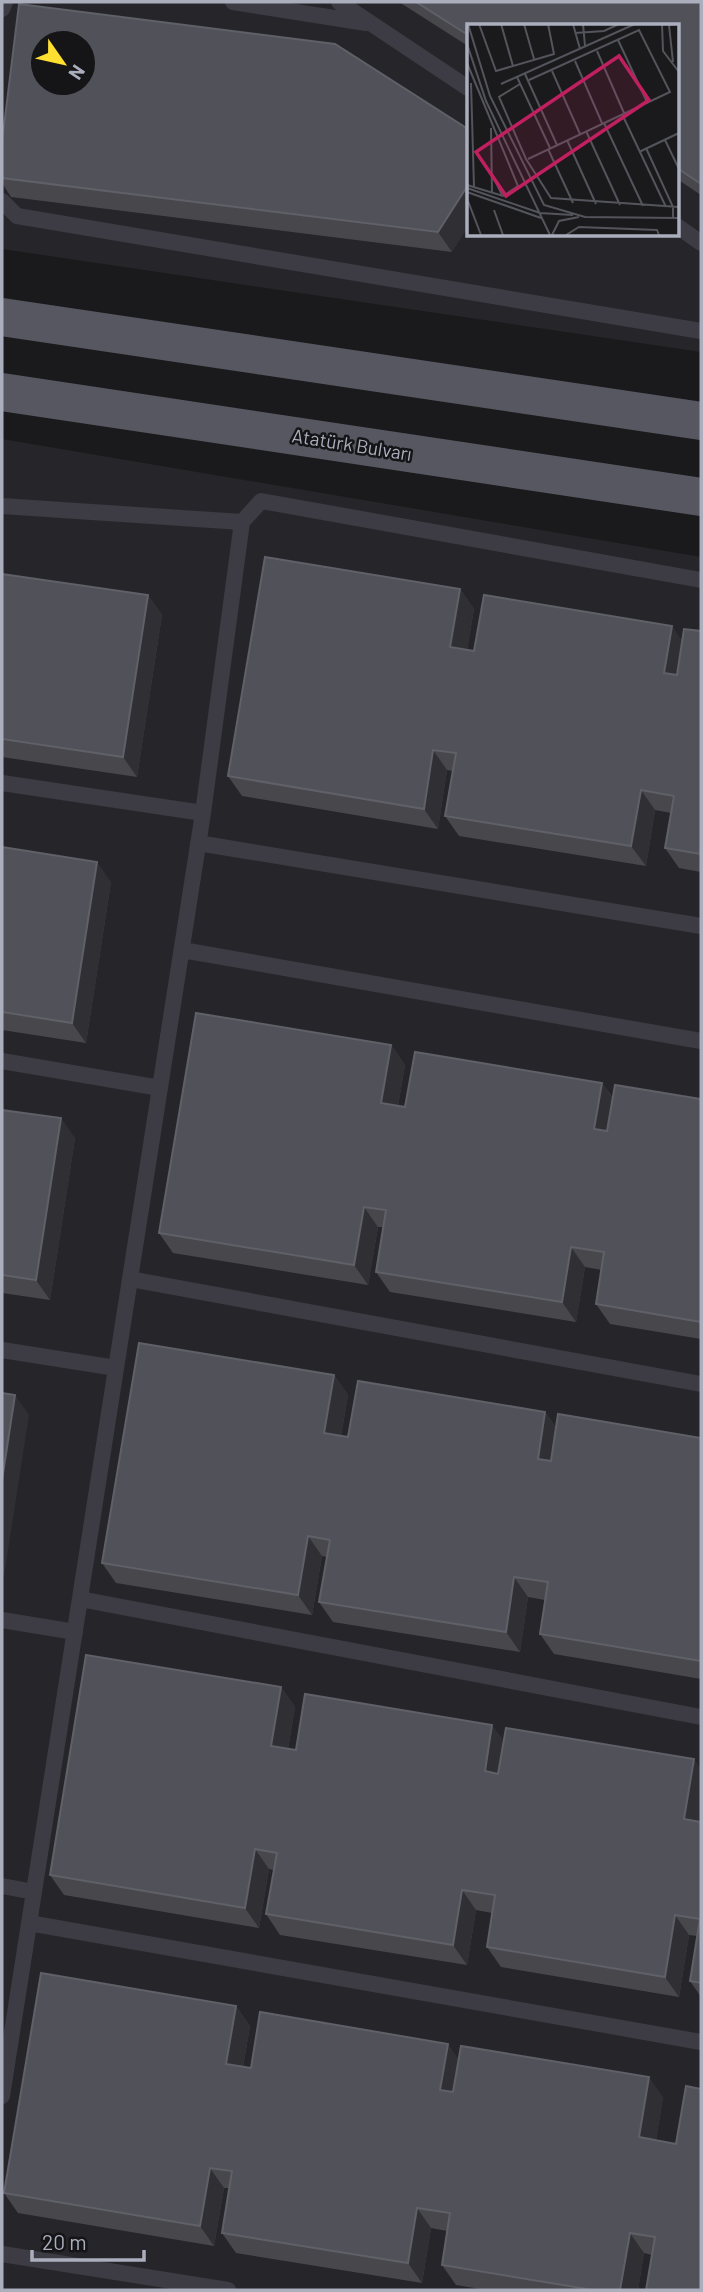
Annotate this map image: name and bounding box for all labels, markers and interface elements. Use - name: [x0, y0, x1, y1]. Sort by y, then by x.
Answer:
- inset map: [467, 24, 678, 236]
- north arrow: [28, 28, 98, 98]
- text: N: [64, 61, 91, 84]
- street label: Atatürk Bulvarı: [290, 423, 414, 465]
- scale bar: [32, 2218, 144, 2262]
- text: 20 m: [42, 2229, 87, 2254]

